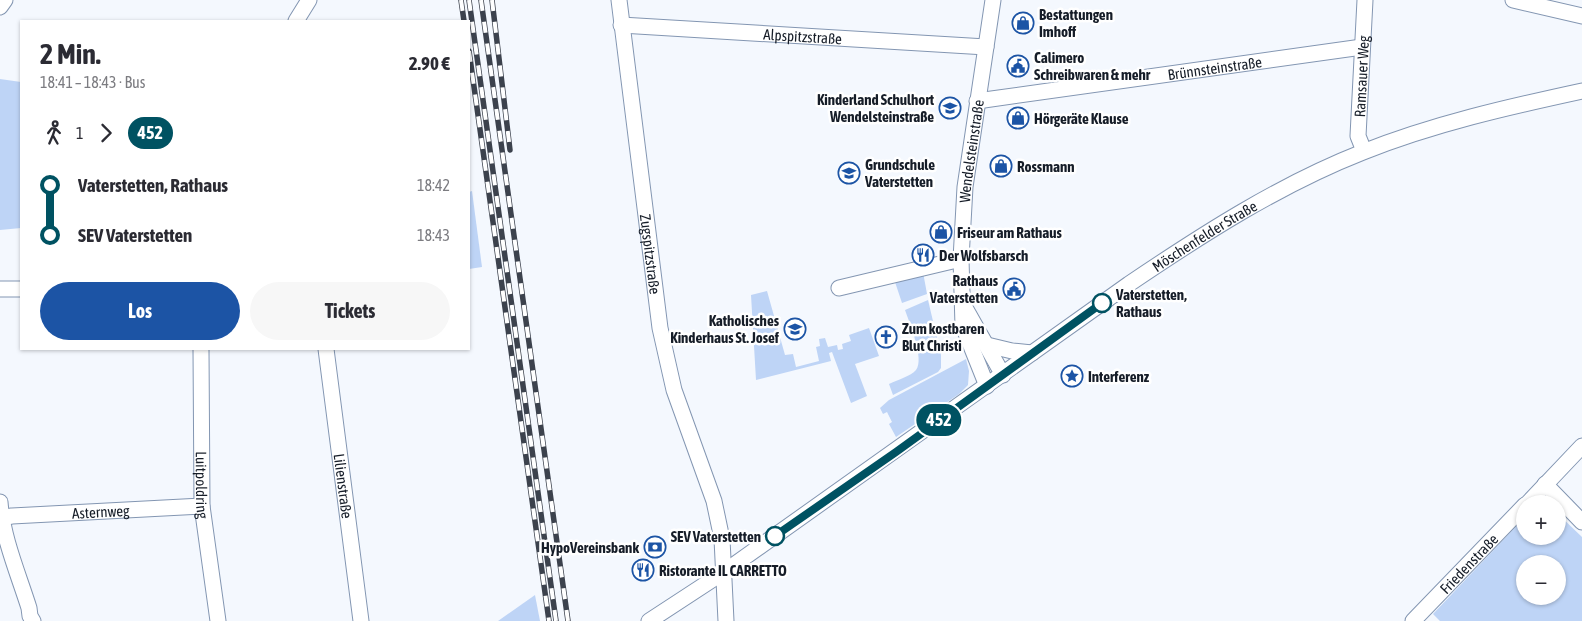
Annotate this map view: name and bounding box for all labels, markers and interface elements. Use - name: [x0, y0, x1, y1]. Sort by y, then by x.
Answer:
- place label: Bestattungen Imhoff: [1039, 6, 1113, 40]
- shop icon: Bestattungen Imhoff: [1011, 11, 1035, 35]
- street label: Alpspitzstraße: [763, 25, 843, 47]
- street label: Ramsauer Weg: [1350, 34, 1372, 118]
- text: 2 Min.: [40, 38, 101, 70]
- place label: Calimero Schreibwaren & mehr: [1034, 49, 1151, 83]
- text: 2.90 €: [409, 52, 450, 74]
- street label: Brünnsteinstraße: [1166, 53, 1263, 83]
- public building icon: Calimero Schreibwaren & mehr: [1006, 54, 1030, 78]
- text: 18:41 – 18:43 · Bus: [40, 73, 145, 91]
- place label: Kinderland Schulhort Wendelsteinstraße: [817, 91, 935, 125]
- school or university icon: Kinderland Schulhort Wendelsteinstraße: [938, 96, 962, 120]
- street label: Wendelsteinstraße: [956, 98, 987, 203]
- shop icon: Hörgeräte Klause: [1006, 106, 1030, 130]
- place label: Hörgeräte Klause: [1034, 110, 1129, 127]
- icon: walk: [40, 119, 68, 147]
- icon: forward: [92, 119, 120, 147]
- text: 452: [138, 122, 163, 143]
- text: 1: [76, 124, 84, 142]
- shop icon: Rossmann: [989, 154, 1013, 178]
- place label: Grundschule Vaterstetten: [864, 156, 935, 190]
- place label: Rossmann: [1017, 158, 1074, 175]
- school or university icon: Grundschule Vaterstetten: [837, 161, 861, 185]
- text: Vaterstetten, Rathaus: [78, 174, 228, 196]
- text: 18:42: [417, 176, 450, 194]
- street label: Möschenfelder Straße: [1149, 197, 1260, 275]
- street label: Zugspitzstraße: [637, 213, 664, 295]
- shop icon: Friseur am Rathaus: [929, 220, 953, 244]
- text: SEV Vaterstetten: [78, 224, 192, 246]
- place label: Friseur am Rathaus: [957, 224, 1063, 241]
- text: 18:43: [417, 226, 450, 244]
- restaurant icon: Der Wolfsbarsch: [911, 243, 935, 267]
- place label: Der Wolfsbarsch: [939, 247, 1028, 264]
- place label: Rathaus Vaterstetten: [929, 272, 999, 306]
- public building icon: Rathaus Vaterstetten: [1002, 277, 1026, 301]
- button: Los: [40, 282, 240, 340]
- button: Tickets: [250, 282, 450, 340]
- place label: Vaterstetten, Rathaus: [1115, 286, 1187, 320]
- marker: Vaterstetten, Rathaus: [1092, 293, 1112, 313]
- place label: Katholisches Kinderhaus St. Josef: [670, 312, 780, 346]
- school or university icon: Katholisches Kinderhaus St. Josef: [783, 317, 807, 341]
- place label: Zum kostbaren Blut Christi: [902, 320, 984, 354]
- church icon: Zum kostbaren Blut Christi: [874, 325, 898, 349]
- place icon: Interferenz: [1060, 364, 1084, 388]
- place label: Interferenz: [1088, 368, 1150, 385]
- line badge: 452: [910, 404, 968, 436]
- text: 452: [926, 409, 952, 430]
- street label: Luitpoldring: [193, 451, 212, 520]
- street label: Lilienstraße: [331, 452, 356, 520]
- map controls: [1516, 495, 1566, 605]
- button: +: [1516, 495, 1566, 545]
- street label: Asternweg: [72, 501, 130, 521]
- marker: SEV Vaterstetten: [765, 526, 785, 546]
- place label: SEV Vaterstetten: [671, 528, 761, 545]
- street label: Friedenstraße: [1436, 530, 1501, 597]
- bank icon: HypoVereinsbank: [643, 535, 667, 559]
- place label: HypoVereinsbank: [541, 539, 639, 556]
- button: −: [1516, 555, 1566, 605]
- restaurant icon: Ristorante IL CARRETTO: [631, 558, 655, 582]
- place label: Ristorante IL CARRETTO: [659, 562, 787, 579]

